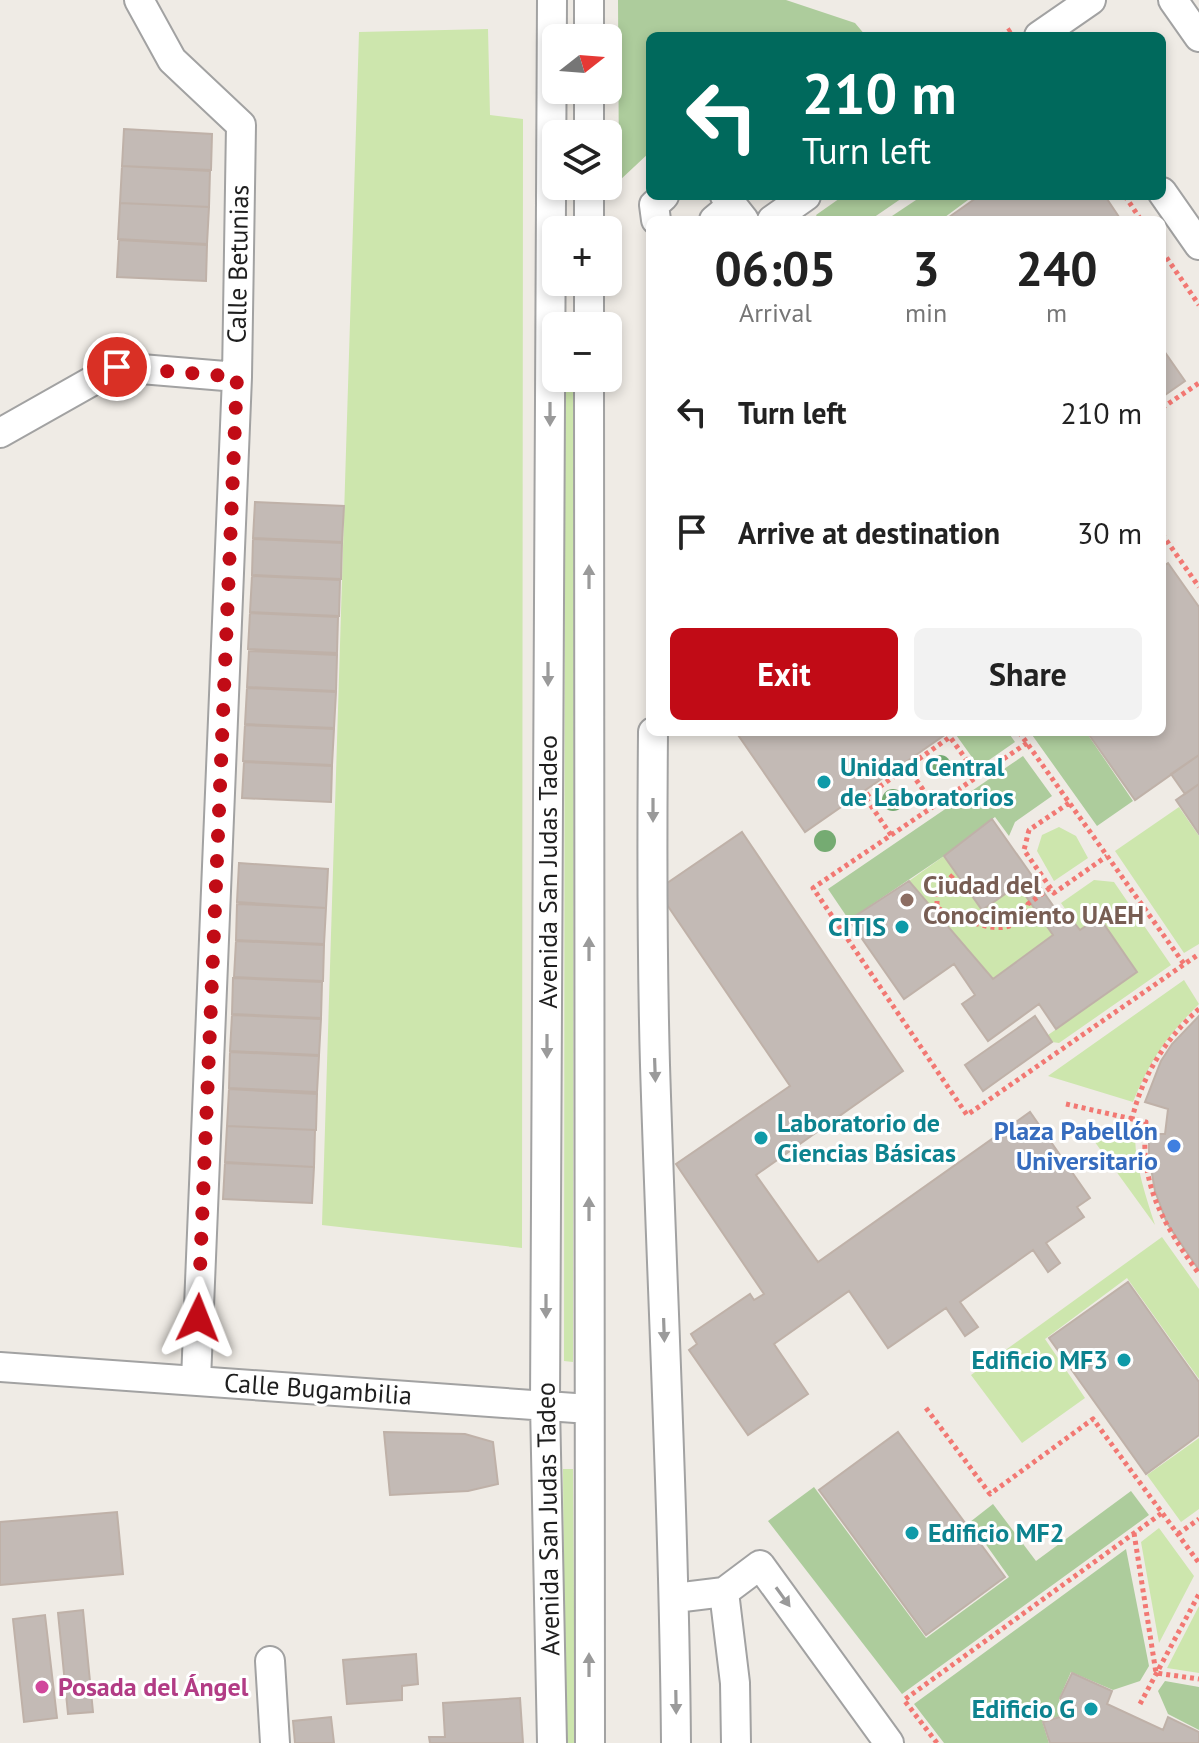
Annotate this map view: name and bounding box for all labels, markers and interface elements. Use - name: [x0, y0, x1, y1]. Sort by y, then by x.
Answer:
- north arrow: [542, 24, 622, 104]
- map controls: [542, 24, 622, 392]
- text: 210 m: [802, 57, 957, 129]
- icon: left: [670, 64, 774, 168]
- button: layers: [542, 120, 622, 200]
- text: Turn left: [802, 127, 931, 174]
- street label: Calle Betunias: [220, 184, 255, 344]
- button: +: [542, 216, 622, 296]
- text: 06:05: [715, 237, 836, 299]
- text: 3: [912, 237, 940, 299]
- text: 240: [1016, 237, 1097, 299]
- text: Arrival: [739, 296, 812, 329]
- text: min: [905, 296, 947, 329]
- text: m: [1046, 296, 1067, 329]
- button: −: [542, 312, 622, 392]
- pin: [83, 333, 151, 401]
- icon: arrive: [95, 345, 139, 389]
- icon: left: [670, 390, 714, 434]
- text: Turn left: [738, 393, 846, 432]
- text: 210 m: [1061, 393, 1142, 432]
- one-way arrow: [544, 402, 556, 427]
- icon: arrive: [670, 510, 714, 554]
- text: Arrive at destination: [738, 513, 1000, 552]
- text: 30 m: [1077, 513, 1142, 552]
- one-way arrow: [583, 564, 595, 589]
- button: Exit: [670, 628, 898, 720]
- button: Share: [914, 628, 1142, 720]
- one-way arrow: [542, 662, 555, 687]
- street label: Avenida San Judas Tadeo: [531, 735, 564, 1009]
- place label: Unidad Central de Laboratorios: [840, 750, 1014, 813]
- marker: Unidad Central de Laboratorios: [815, 773, 833, 791]
- one-way arrow: [646, 798, 659, 823]
- place label: Ciudad del Conocimiento UAEH: [923, 868, 1144, 931]
- marker: Ciudad del Conocimiento UAEH: [898, 891, 916, 909]
- place label: CITIS: [828, 910, 886, 943]
- marker: CITIS: [893, 918, 911, 936]
- one-way arrow: [583, 936, 595, 961]
- one-way arrow: [541, 1034, 553, 1059]
- one-way arrow: [649, 1058, 662, 1083]
- place label: Laboratorio de Ciencias Básicas: [777, 1106, 956, 1169]
- place label: Plaza Pabellón Universitario: [994, 1114, 1158, 1177]
- marker: Laboratorio de Ciencias Básicas: [752, 1129, 770, 1147]
- marker: Plaza Pabellón Universitario: [1165, 1137, 1183, 1155]
- one-way arrow: [583, 1196, 595, 1221]
- position arrow: [156, 1276, 240, 1360]
- one-way arrow: [540, 1294, 552, 1319]
- one-way arrow: [658, 1318, 671, 1343]
- place label: Edificio MF3: [971, 1343, 1108, 1376]
- marker: Edificio MF3: [1115, 1351, 1133, 1369]
- street label: Calle Bugambilia: [223, 1365, 413, 1412]
- street label: Avenida San Judas Tadeo: [529, 1382, 566, 1656]
- place label: Edificio MF2: [928, 1516, 1065, 1549]
- marker: Edificio MF2: [903, 1524, 921, 1542]
- one-way arrow: [775, 1587, 790, 1608]
- one-way arrow: [583, 1652, 595, 1677]
- place label: Posada del Ángel: [58, 1670, 249, 1703]
- marker: Posada del Ángel: [33, 1678, 51, 1696]
- one-way arrow: [669, 1690, 682, 1715]
- place label: Edificio G: [972, 1692, 1075, 1725]
- marker: Edificio G: [1082, 1700, 1100, 1718]

